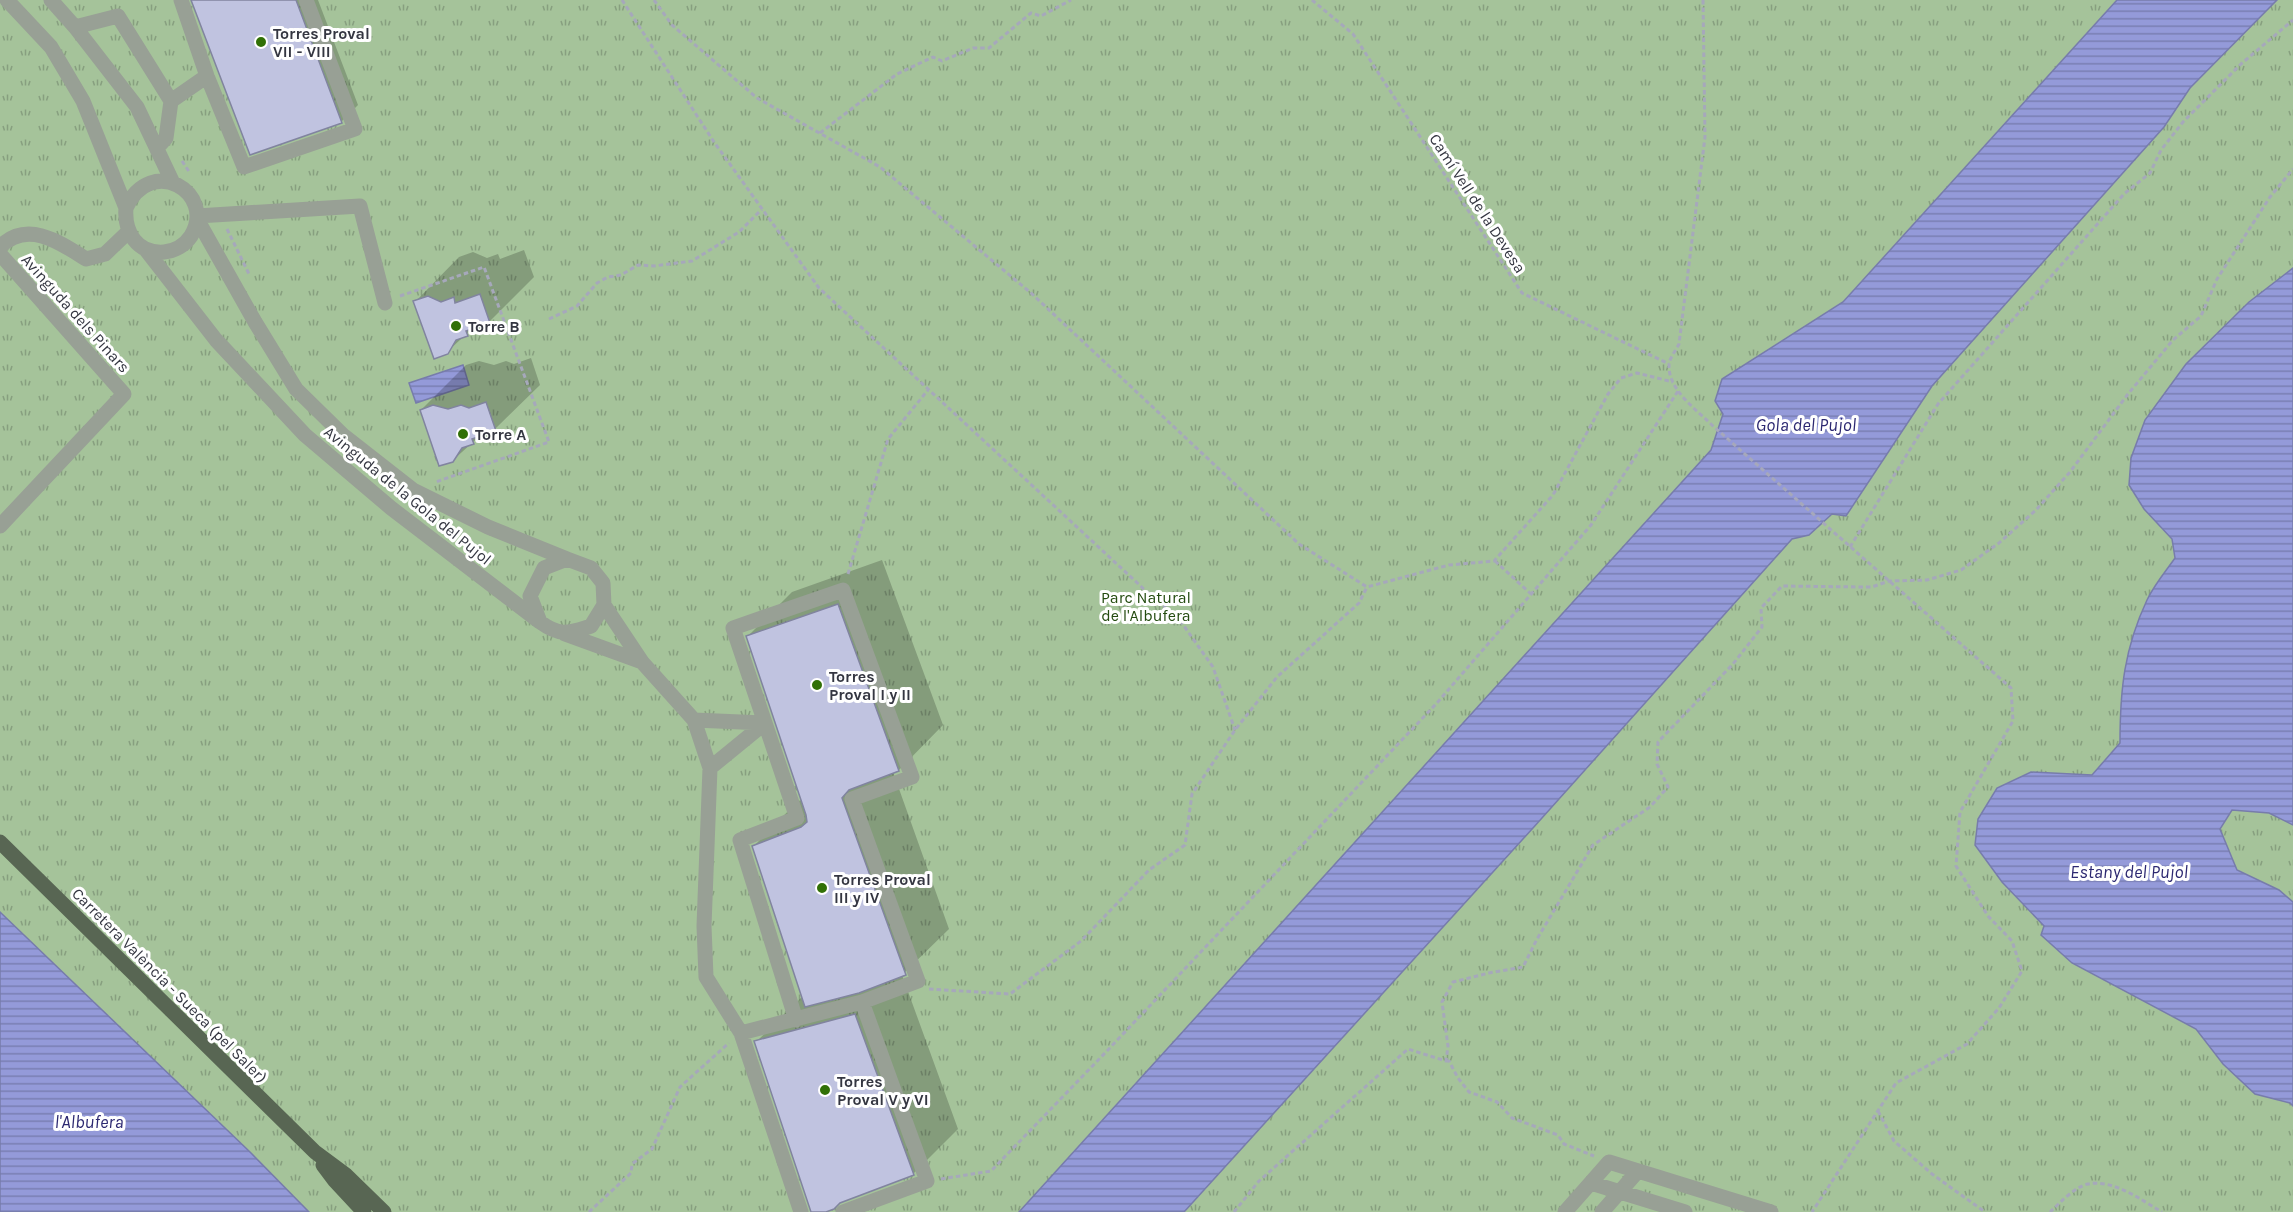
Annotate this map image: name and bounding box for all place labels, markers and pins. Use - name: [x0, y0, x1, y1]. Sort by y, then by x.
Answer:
- place label: Torres Proval VII - VIII: [273, 24, 370, 61]
- marker: Torres Proval VII - VIII: [254, 35, 268, 49]
- place label: Torre B: [468, 317, 520, 336]
- marker: Torre B: [449, 319, 463, 333]
- place label: Torre A: [475, 425, 526, 444]
- marker: Torre A: [456, 427, 470, 441]
- place label: Torres Proval I y II: [829, 667, 911, 704]
- marker: Torres Proval I y II: [810, 678, 824, 692]
- place label: Torres Proval III y IV: [834, 870, 931, 907]
- marker: Torres Proval III y IV: [815, 881, 829, 895]
- place label: Torres Proval V y VI: [837, 1072, 929, 1109]
- marker: Torres Proval V y VI: [818, 1083, 832, 1097]

